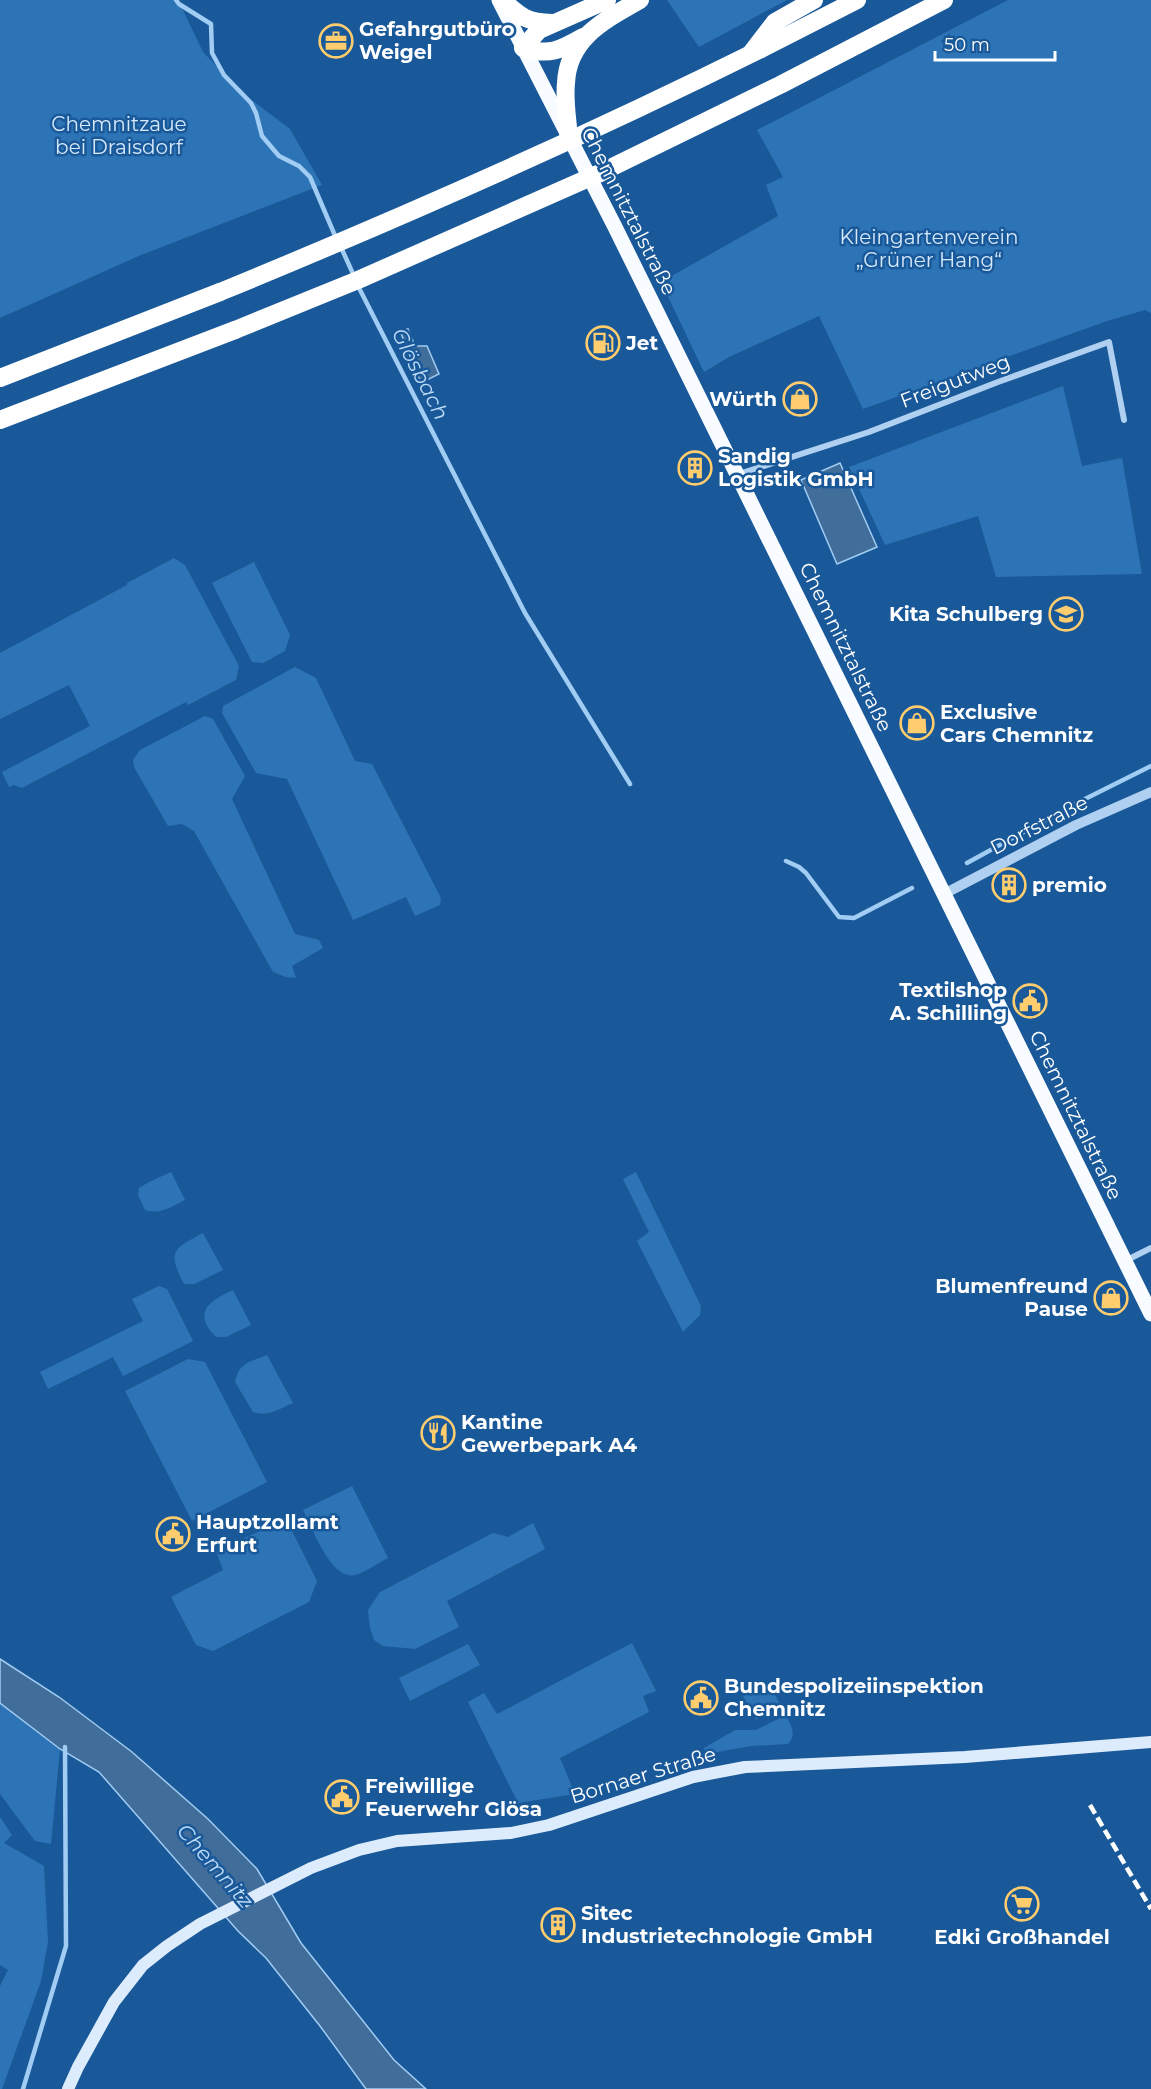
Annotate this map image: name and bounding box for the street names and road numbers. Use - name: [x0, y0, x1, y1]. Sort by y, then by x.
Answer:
- street label: Chemnitztalstraße: [576, 123, 682, 299]
- street label: Freigutweg: [897, 349, 1013, 413]
- street label: Chemnitztalstraße: [795, 558, 897, 736]
- street label: Dorfstraße: [986, 790, 1092, 860]
- street label: Chemnitztalstraße: [1025, 1026, 1127, 1204]
- street label: Bornaer Straße: [567, 1741, 719, 1809]

